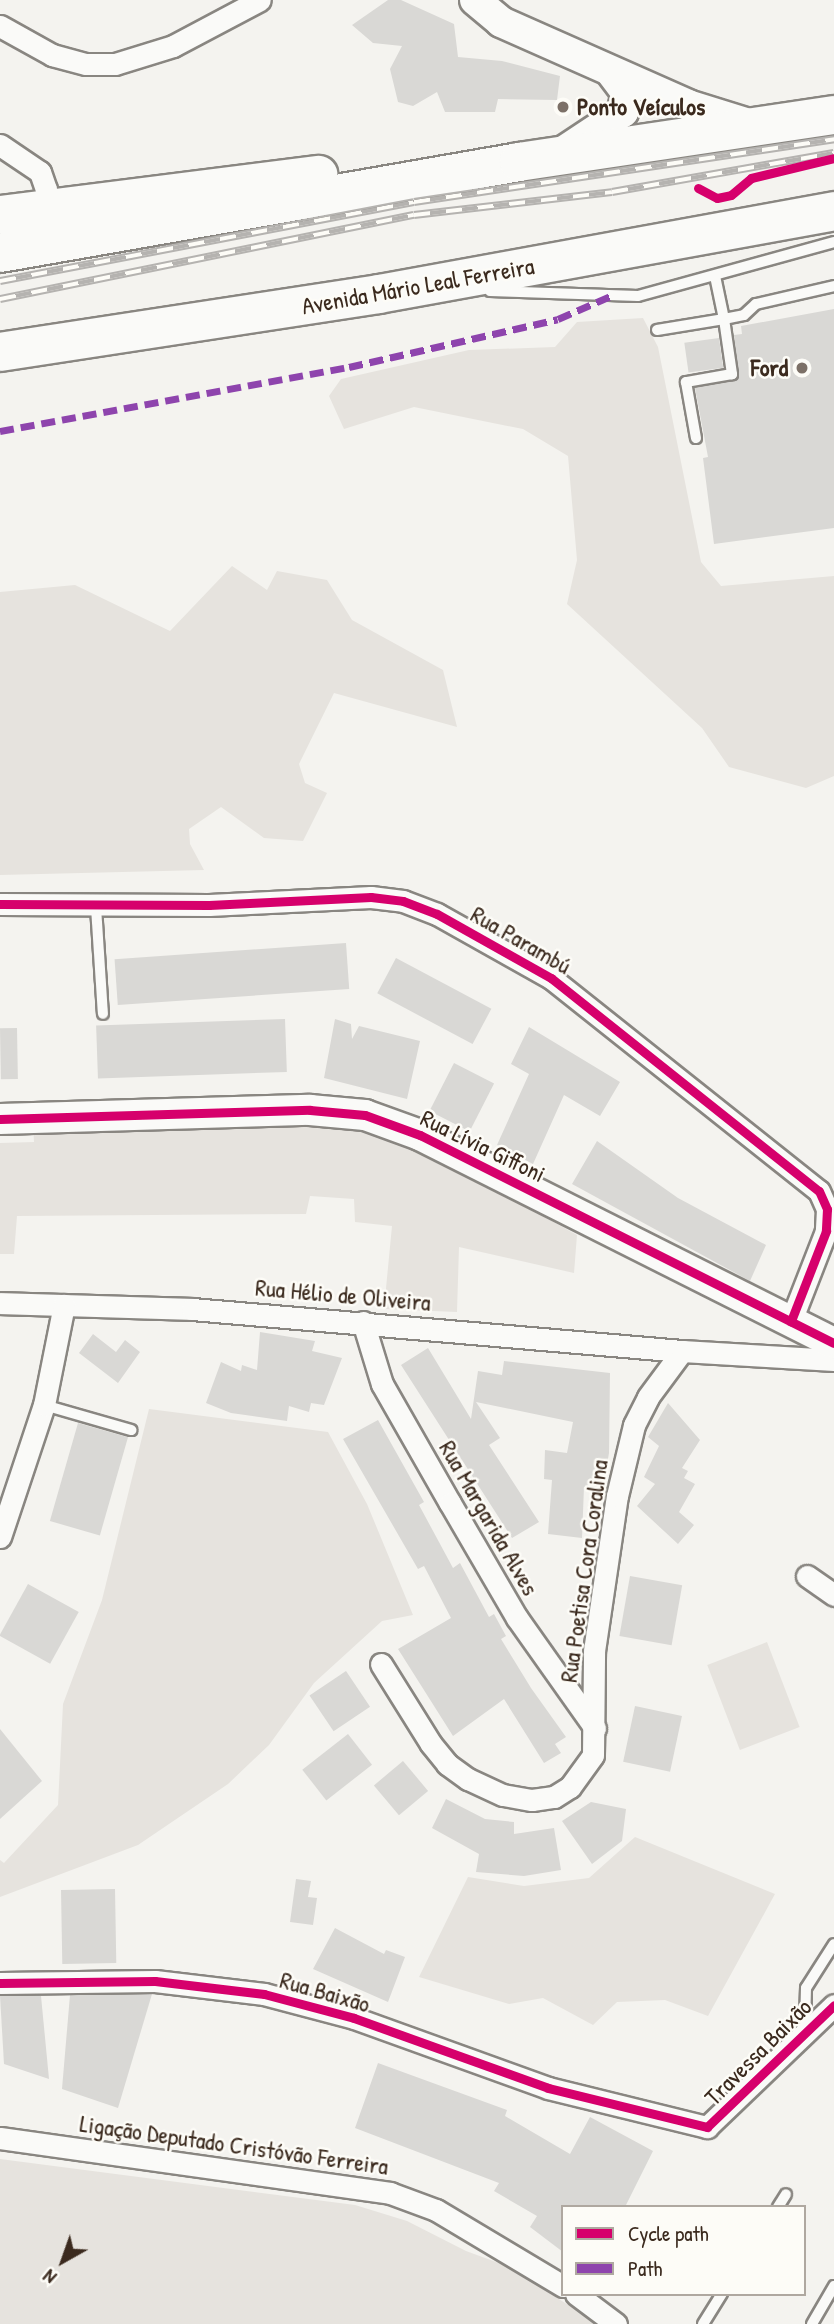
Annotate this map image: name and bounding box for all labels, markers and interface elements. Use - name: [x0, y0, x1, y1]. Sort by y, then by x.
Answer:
- place label: Ponto Veículos: [577, 93, 705, 121]
- marker: Ponto Veículos: [555, 99, 571, 115]
- street label: Avenida Mário Leal Ferreira: [300, 251, 536, 321]
- place label: Ford: [751, 354, 788, 382]
- marker: Ford: [794, 360, 810, 376]
- street label: Rua Parambú: [466, 900, 576, 980]
- street label: Rua Lívia Giffoni: [416, 1103, 550, 1189]
- street label: Rua Hélio de Oliveira: [254, 1273, 432, 1317]
- street label: Rua Margarida Alves: [433, 1436, 545, 1600]
- street label: Rua Poetisa Cora Coralina: [554, 1458, 614, 1684]
- street label: Rua Baixão: [277, 1965, 373, 2019]
- street label: Travessa Baixão: [699, 1993, 817, 2111]
- street label: Ligação Deputado Cristóvão Ferreira: [78, 2109, 390, 2181]
- legend: [561, 2205, 806, 2296]
- text: Cycle path: [628, 2219, 709, 2248]
- north arrow: [28, 2226, 98, 2296]
- text: Path: [628, 2254, 662, 2283]
- text: N: [37, 2264, 62, 2290]

